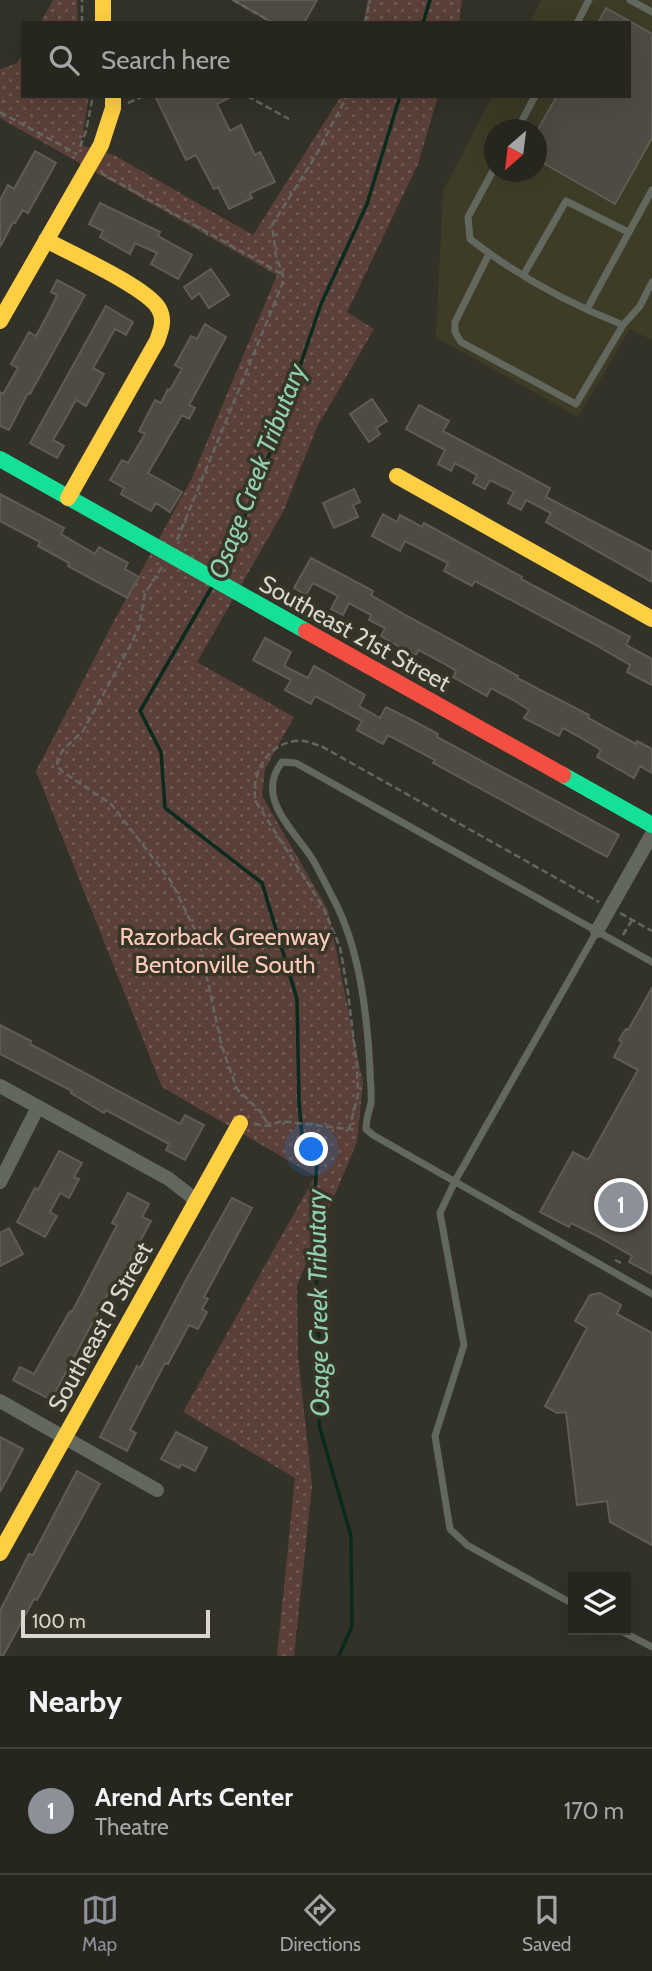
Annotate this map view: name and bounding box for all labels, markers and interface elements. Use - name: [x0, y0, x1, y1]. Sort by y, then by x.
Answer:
- search box: [21, 21, 631, 98]
- icon: search: [45, 41, 83, 79]
- text: Search here: [101, 44, 230, 76]
- north arrow: [484, 119, 547, 182]
- water label: Osage Creek Tributary: [201, 358, 313, 583]
- street label: Southeast 21st Street: [255, 569, 455, 697]
- park label: Razorback Greenway Bentonville South: [119, 922, 331, 979]
- your location: [294, 1132, 328, 1166]
- pin: 1: [598, 1179, 644, 1231]
- water label: Osage Creek Tributary: [300, 1188, 336, 1417]
- street label: Southeast P Street: [42, 1237, 158, 1417]
- map controls: [568, 1572, 631, 1635]
- button: layers: [568, 1572, 631, 1635]
- scale bar: [21, 1607, 210, 1639]
- text: 100 m: [32, 1610, 86, 1633]
- text: Nearby: [28, 1683, 122, 1720]
- text: Arend Arts Center: [95, 1781, 293, 1813]
- text: 1: [47, 1797, 55, 1825]
- text: 170 m: [564, 1797, 624, 1825]
- text: Theatre: [95, 1813, 169, 1841]
- tab: Map: [81, 1891, 119, 1956]
- tab: Directions: [280, 1891, 361, 1956]
- tab: Saved: [522, 1891, 571, 1956]

